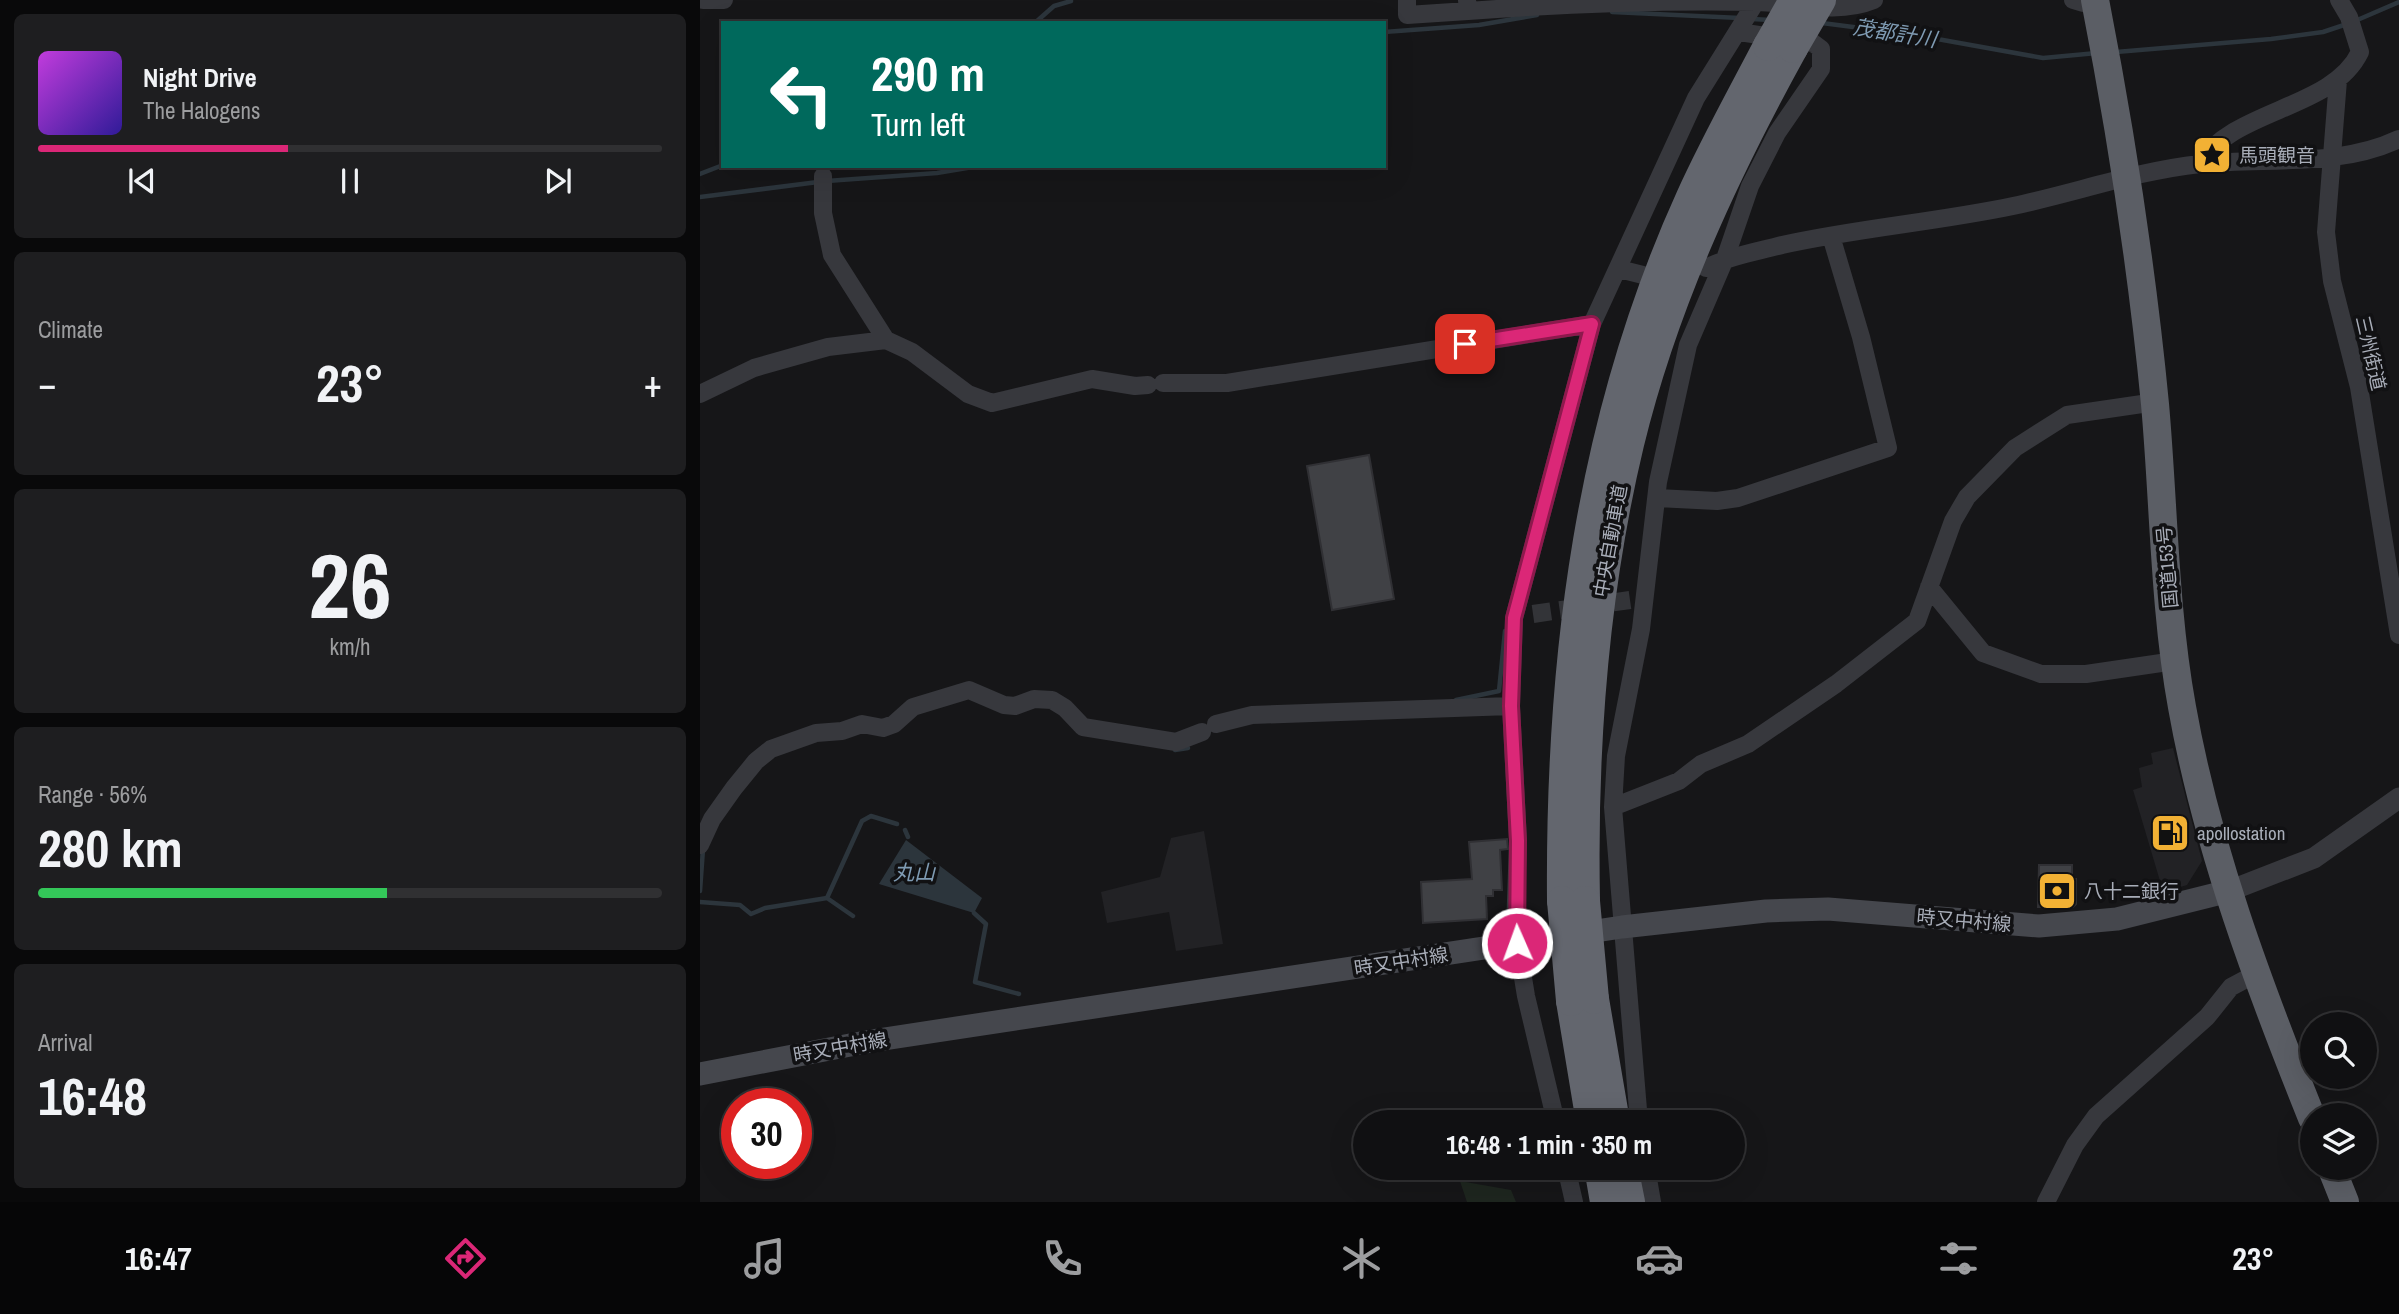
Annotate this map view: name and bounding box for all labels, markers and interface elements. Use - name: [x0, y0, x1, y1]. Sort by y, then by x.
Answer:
- water label: 茂都計川: [1851, 12, 1941, 54]
- text: 290 m: [871, 40, 985, 106]
- icon: left: [756, 49, 847, 140]
- text: Night Drive: [143, 60, 257, 95]
- text: The Halogens: [143, 95, 260, 126]
- text: Turn left: [871, 103, 965, 146]
- place icon: 馬頭観音: [2191, 134, 2233, 176]
- place label: 馬頭観音: [2239, 142, 2315, 168]
- icon: previous: [123, 162, 161, 200]
- icon: pause: [331, 162, 369, 200]
- icon: next: [539, 162, 577, 200]
- street label: 三州街道: [2350, 313, 2392, 393]
- text: Climate: [38, 314, 103, 345]
- pin: [1435, 314, 1495, 374]
- icon: arrive: [1446, 325, 1484, 363]
- text: 23°: [316, 348, 384, 418]
- text: −: [38, 358, 56, 409]
- text: +: [644, 358, 662, 409]
- street label: 中央自動車道: [1587, 483, 1633, 599]
- text: 26: [309, 524, 392, 646]
- street label: 国道153号: [2150, 525, 2184, 609]
- text: km/h: [330, 631, 370, 662]
- text: Range · 56%: [38, 779, 147, 810]
- fuel station icon: apollostation: [2149, 812, 2191, 854]
- text: 280 km: [38, 813, 183, 883]
- place label: apollostation: [2197, 820, 2285, 846]
- water label: 丸山: [893, 858, 937, 887]
- bank icon: 八十二銀行: [2036, 870, 2078, 912]
- place label: 八十二銀行: [2084, 878, 2179, 904]
- street label: 時又中村線: [1916, 903, 2012, 937]
- position arrow: [1480, 906, 1554, 980]
- street label: 時又中村線: [1352, 941, 1450, 981]
- map controls: [2300, 1012, 2377, 1180]
- button: search: [2300, 1012, 2377, 1089]
- street label: 時又中村線: [791, 1026, 889, 1068]
- text: Arrival: [38, 1027, 93, 1058]
- text: 16:48: [38, 1061, 147, 1131]
- speed limit sign: 30: [721, 1088, 812, 1179]
- button: layers: [2300, 1103, 2377, 1180]
- text: 16:48 · 1 min · 350 m: [1446, 1127, 1652, 1162]
- icon: directions: [441, 1234, 490, 1283]
- icon: music: [740, 1234, 789, 1283]
- icon: phone: [1038, 1234, 1087, 1283]
- icon: climate: [1337, 1234, 1386, 1283]
- icon: car: [1635, 1234, 1684, 1283]
- icon: filters: [1934, 1234, 1983, 1283]
- text: 16:47: [125, 1237, 192, 1280]
- text: 23°: [2232, 1237, 2274, 1280]

